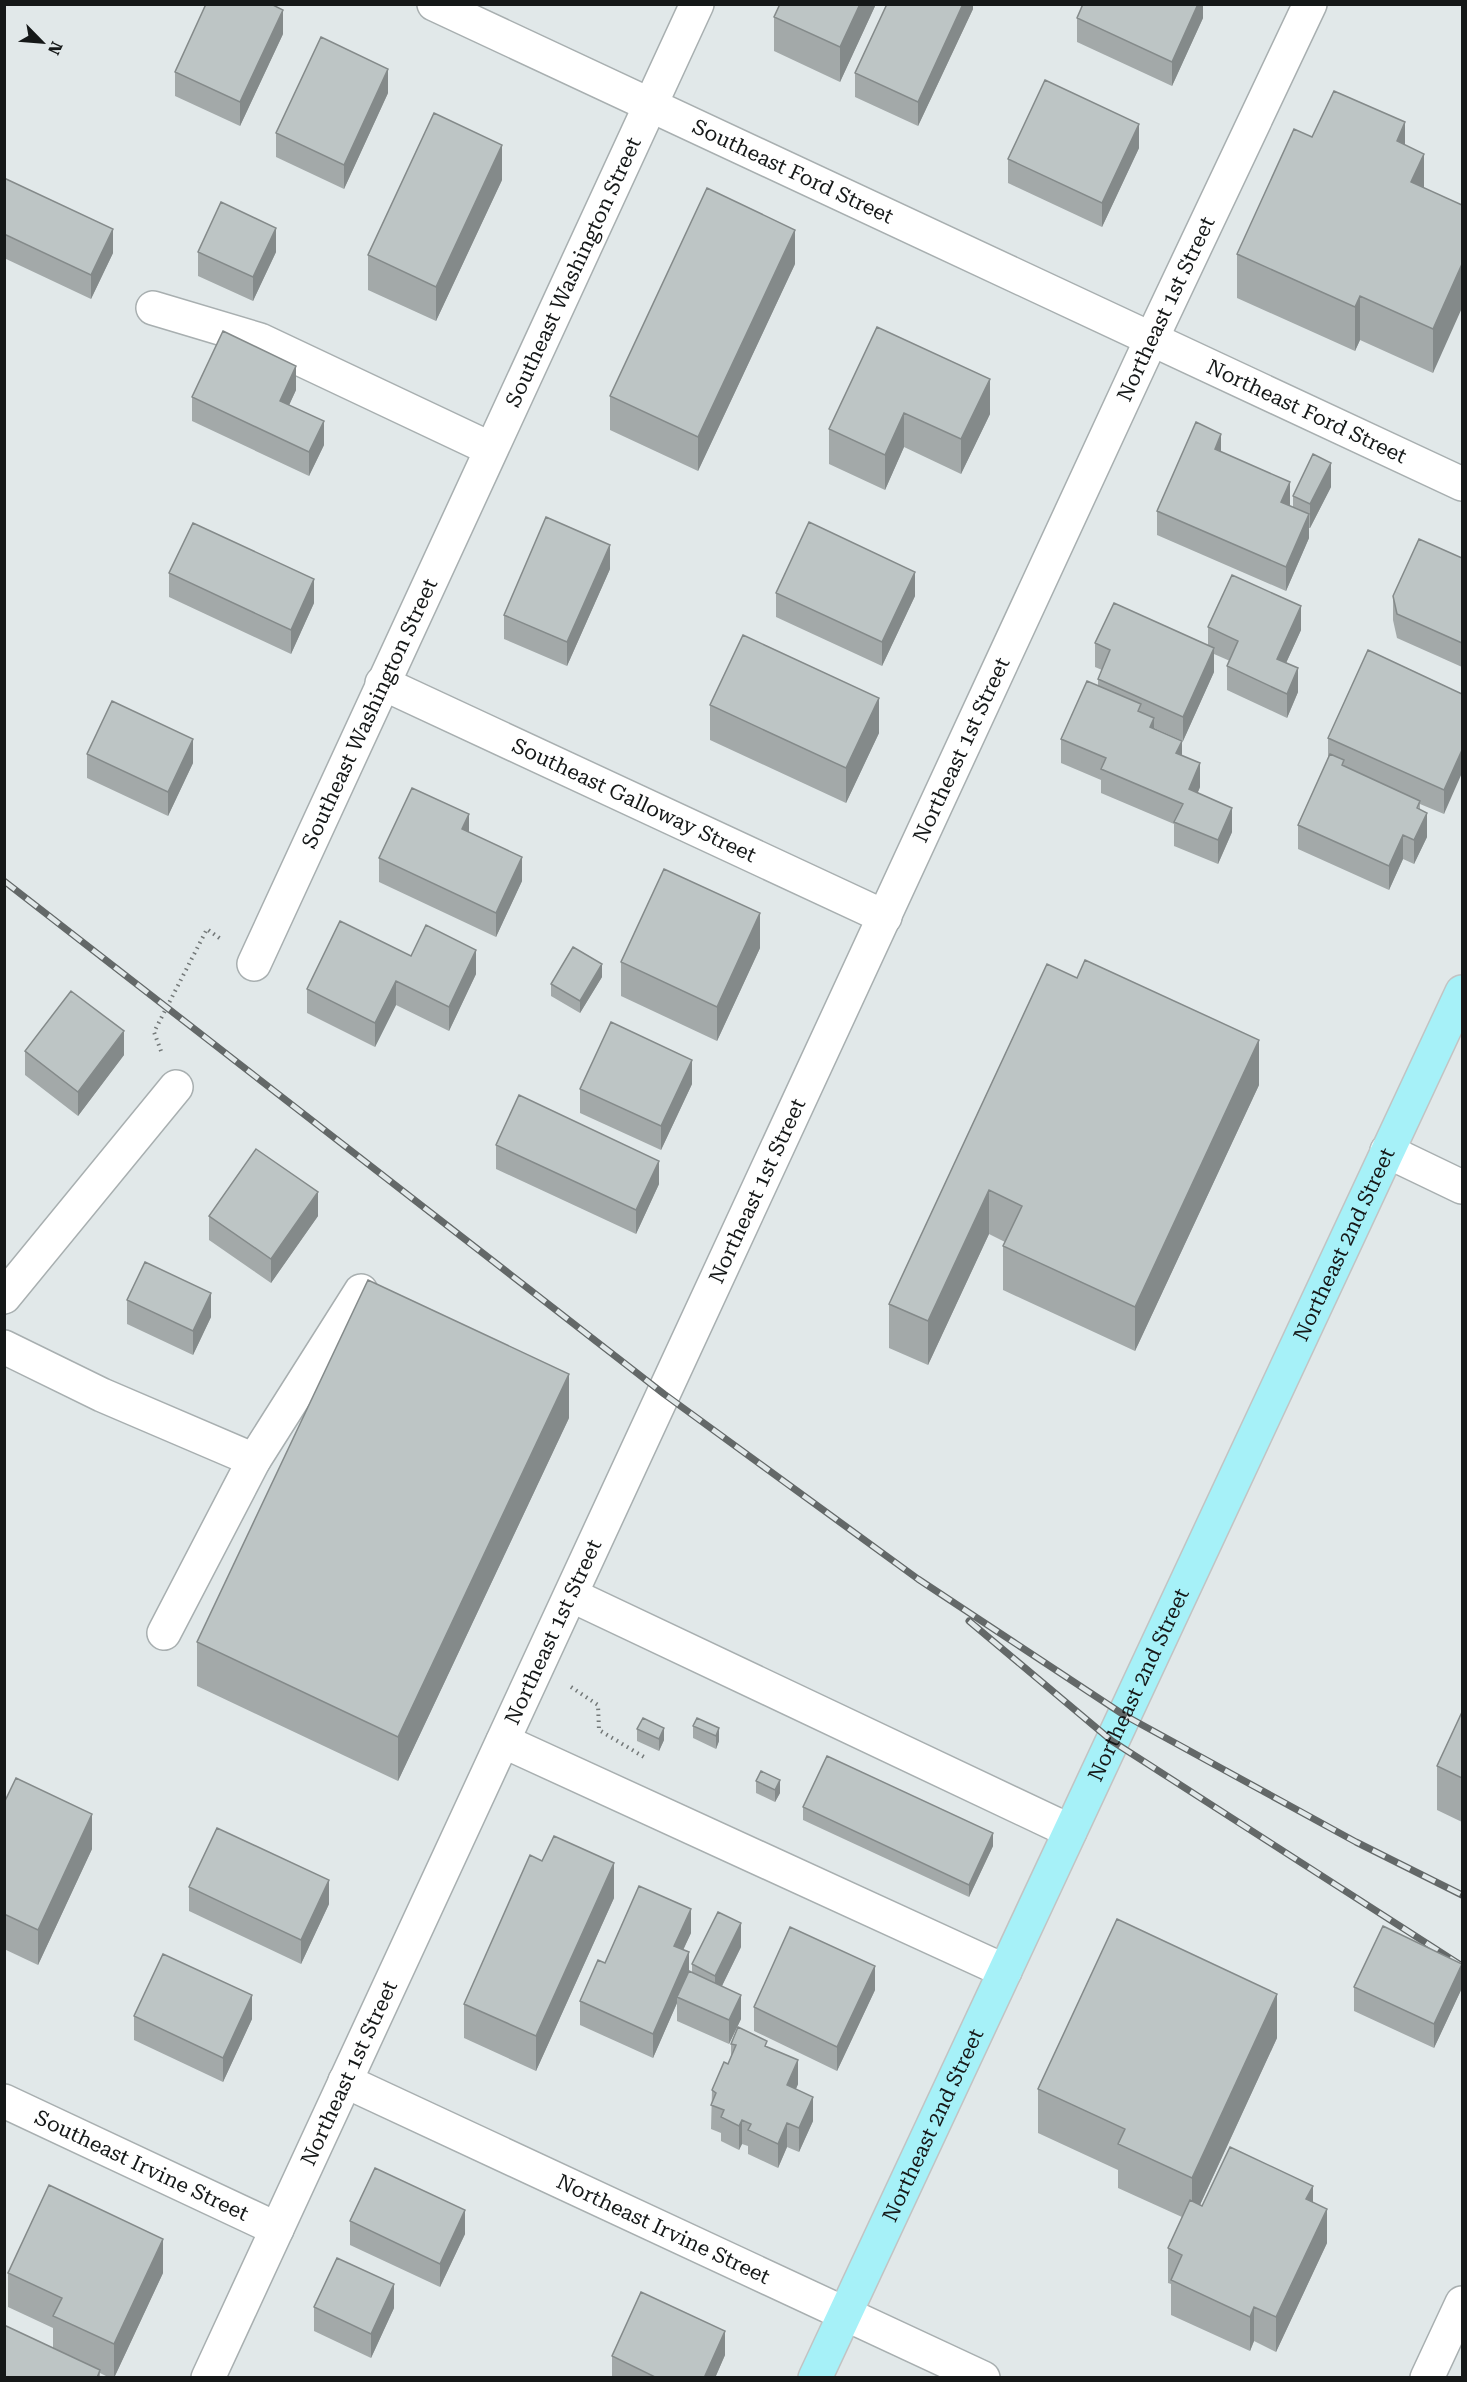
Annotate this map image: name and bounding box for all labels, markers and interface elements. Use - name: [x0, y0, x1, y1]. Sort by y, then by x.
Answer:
- north arrow: [12, 12, 72, 72]
- text: N: [44, 39, 66, 58]
- street label: Southeast Ford Street: [689, 114, 897, 229]
- street label: Southeast Washington Street: [501, 133, 646, 411]
- street label: Northeast 1st Street: [1112, 213, 1220, 405]
- street label: Northeast Ford Street: [1203, 354, 1411, 468]
- street label: Southeast Washington Street: [297, 575, 442, 852]
- street label: Northeast 1st Street: [908, 653, 1015, 846]
- street label: Southeast Galloway Street: [508, 733, 760, 867]
- street label: Northeast 1st Street: [704, 1095, 810, 1287]
- street label: Northeast 2nd Street: [1289, 1144, 1400, 1345]
- street label: Northeast 1st Street: [500, 1536, 606, 1728]
- street label: Northeast 2nd Street: [1083, 1584, 1194, 1785]
- street label: Northeast 1st Street: [296, 1977, 402, 2169]
- street label: Northeast 2nd Street: [878, 2025, 988, 2226]
- street label: Southeast Irvine Street: [31, 2105, 252, 2226]
- street label: Northeast Irvine Street: [553, 2169, 774, 2289]

